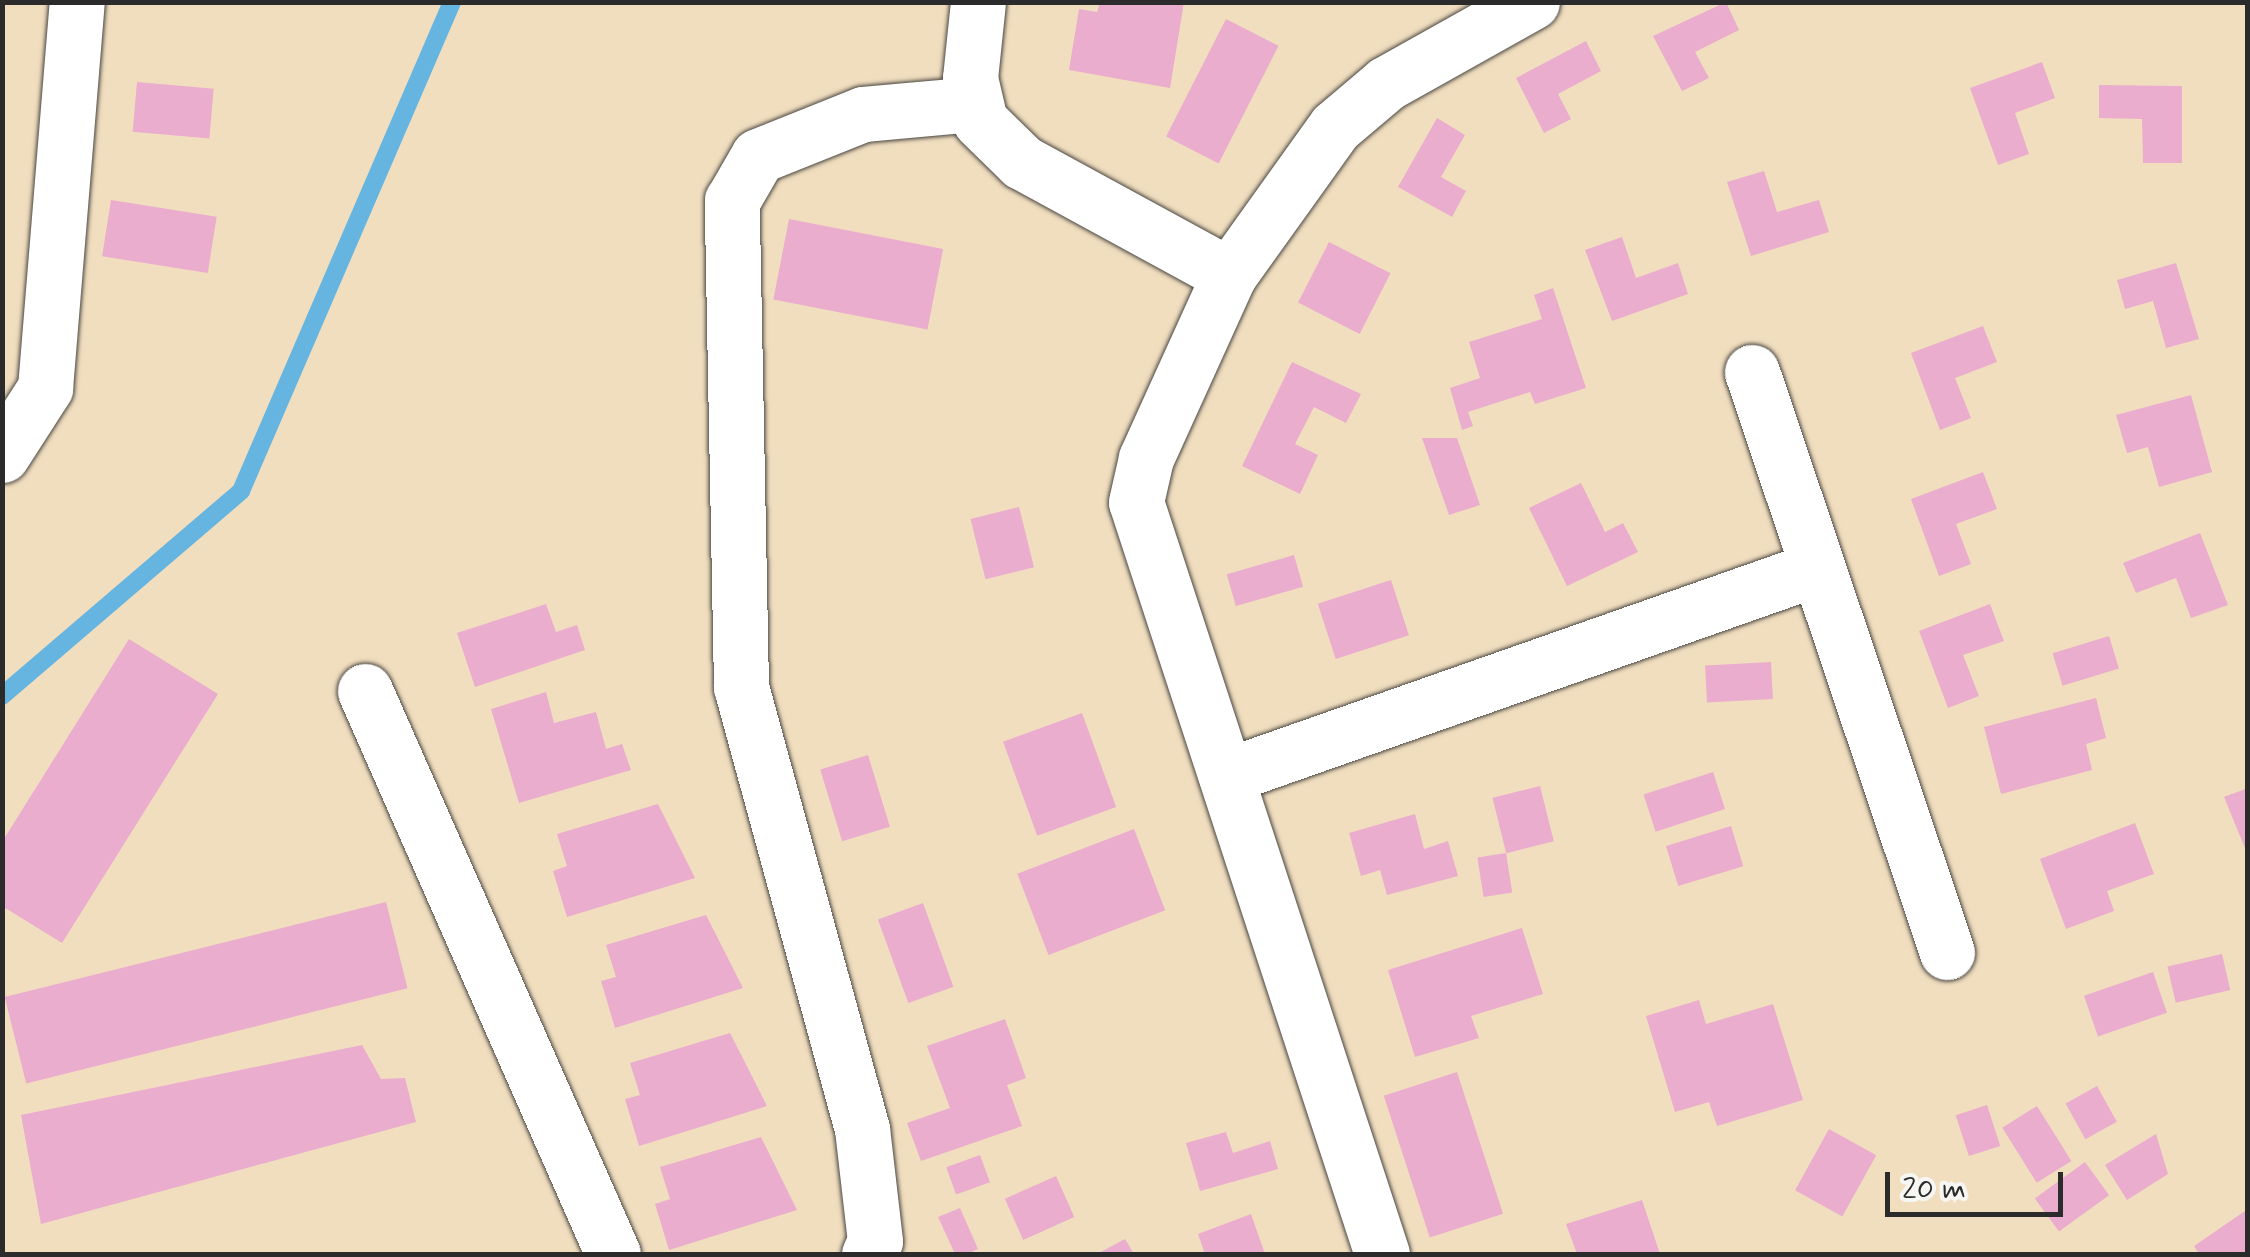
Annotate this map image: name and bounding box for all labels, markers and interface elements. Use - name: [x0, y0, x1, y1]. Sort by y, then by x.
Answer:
- scale bar: [1890, 1152, 2068, 1214]
- text: 20 m: [1902, 1170, 1966, 1209]

